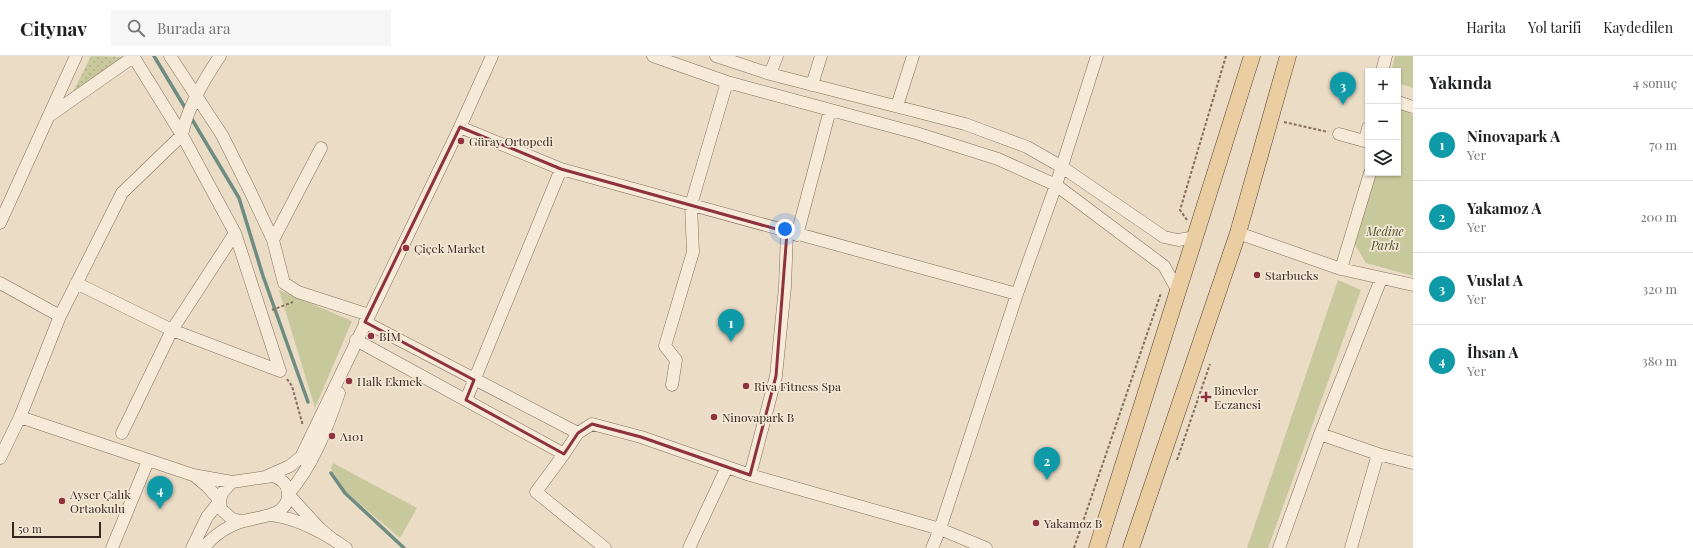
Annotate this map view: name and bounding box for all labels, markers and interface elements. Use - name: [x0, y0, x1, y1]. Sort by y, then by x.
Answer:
- search box: [111, 10, 391, 46]
- text: Citynav: [20, 15, 87, 41]
- icon: search: [125, 17, 147, 39]
- text: Burada ara: [157, 18, 230, 38]
- text: Harita: [1466, 18, 1506, 37]
- text: Yol tarifi: [1528, 18, 1581, 37]
- text: Kaydedilen: [1603, 18, 1673, 37]
- map controls: [1365, 68, 1401, 176]
- button: +: [1365, 68, 1401, 104]
- text: Yakında: [1429, 71, 1492, 93]
- pin: 3: [1330, 72, 1356, 105]
- text: 4 sonuç: [1633, 74, 1677, 91]
- button: −: [1365, 104, 1401, 140]
- text: Ninovapark A: [1467, 126, 1560, 146]
- place label: Güray Ortopedi: [469, 133, 553, 149]
- marker: Güray Ortopedi: [456, 136, 466, 146]
- text: 1: [1440, 136, 1444, 153]
- text: 70 m: [1649, 136, 1677, 153]
- button: layers: [1365, 140, 1401, 176]
- text: Yer: [1467, 146, 1486, 163]
- text: Yakamoz A: [1467, 198, 1542, 218]
- text: 2: [1439, 208, 1445, 225]
- text: 200 m: [1640, 208, 1677, 225]
- text: Yer: [1467, 218, 1486, 235]
- your location: [775, 219, 795, 239]
- park label: Medine Parkı: [1365, 223, 1404, 253]
- place label: Çiçek Market: [414, 240, 486, 256]
- marker: Çiçek Market: [401, 243, 411, 253]
- place label: Starbucks: [1265, 267, 1318, 283]
- marker: Starbucks: [1252, 270, 1262, 280]
- text: Vuslat A: [1467, 270, 1523, 290]
- text: 3: [1439, 280, 1445, 297]
- text: 320 m: [1642, 280, 1677, 297]
- text: Yer: [1467, 290, 1486, 307]
- pin: 1: [718, 309, 744, 342]
- place label: BİM: [379, 328, 401, 344]
- marker: BİM: [366, 331, 376, 341]
- text: İhsan A: [1467, 342, 1519, 362]
- text: 4: [1439, 352, 1445, 369]
- text: 380 m: [1642, 352, 1677, 369]
- text: Yer: [1467, 362, 1486, 379]
- place label: Halk Ekmek: [357, 373, 423, 389]
- marker: Halk Ekmek: [344, 376, 354, 386]
- place label: Riva Fitness Spa: [754, 378, 841, 394]
- marker: Riva Fitness Spa: [741, 381, 751, 391]
- place label: Binevler Eczanesi: [1214, 382, 1261, 412]
- marker: Binevler Eczanesi: [1201, 392, 1211, 402]
- place label: Ninovapark B: [722, 409, 794, 425]
- marker: Ninovapark B: [709, 412, 719, 422]
- place label: A101: [339, 428, 364, 444]
- marker: A101: [327, 431, 337, 441]
- pin: 2: [1034, 447, 1060, 480]
- pin: 4: [147, 476, 173, 509]
- place label: Ayser Çalık Ortaokulu: [69, 486, 131, 516]
- marker: Ayser Çalık Ortaokulu: [57, 496, 67, 506]
- place label: Yakamoz B: [1043, 515, 1102, 531]
- marker: Yakamoz B: [1031, 518, 1041, 528]
- scale bar: [12, 520, 101, 539]
- text: 50 m: [18, 521, 42, 536]

